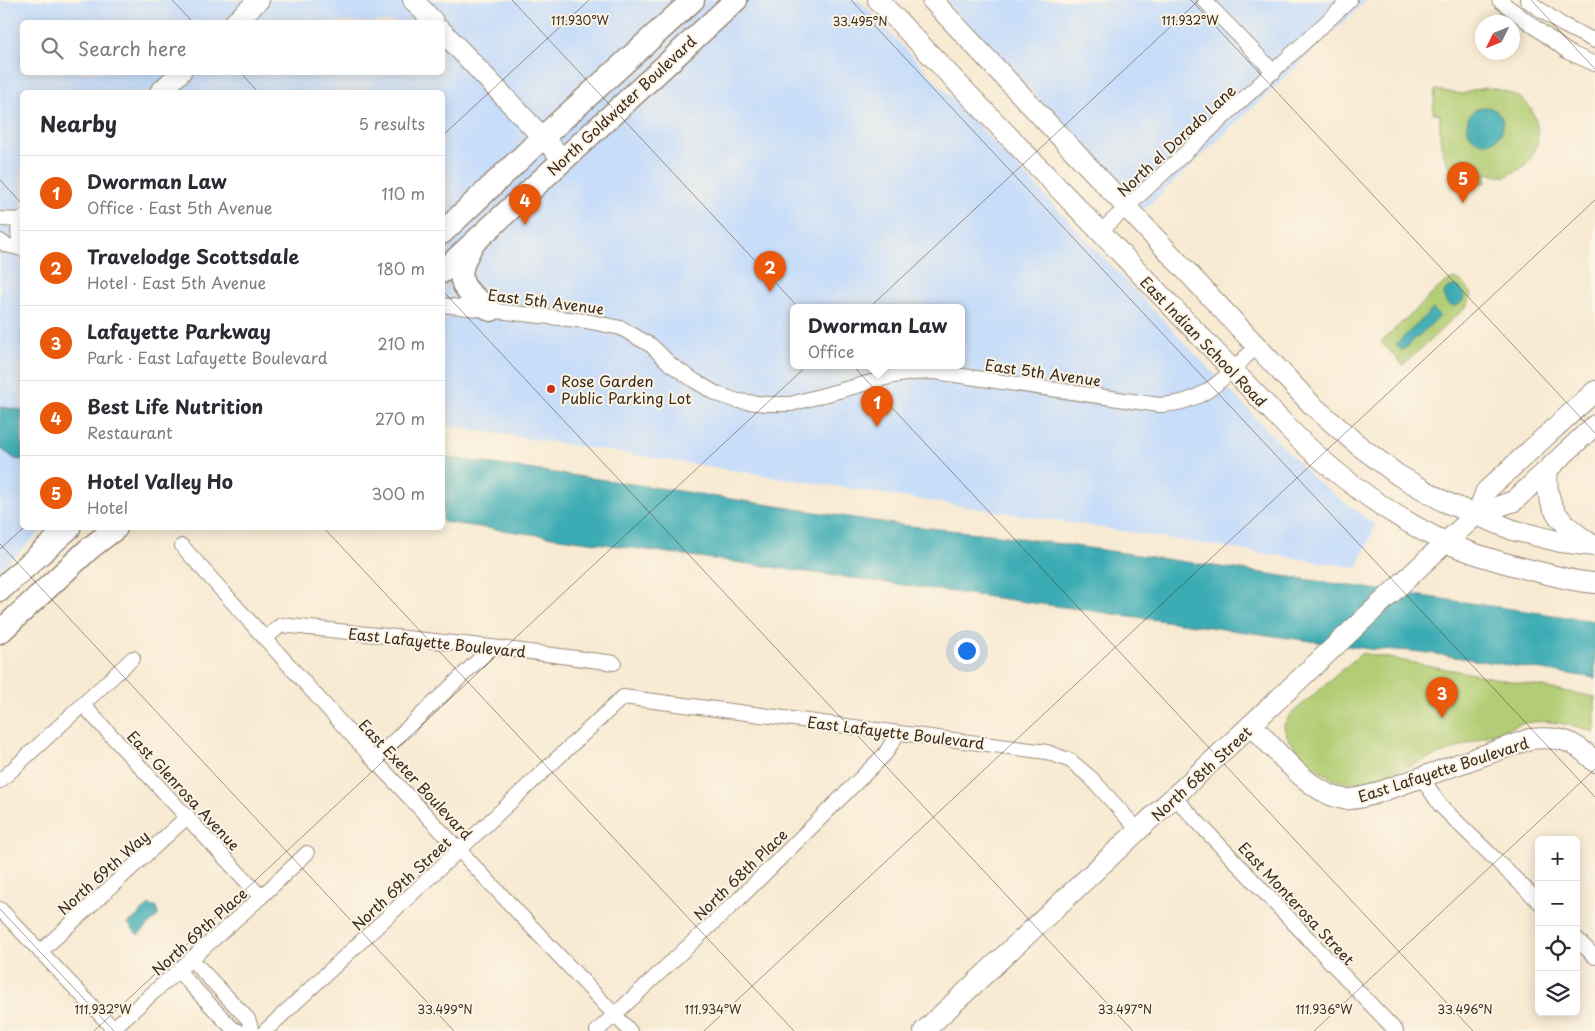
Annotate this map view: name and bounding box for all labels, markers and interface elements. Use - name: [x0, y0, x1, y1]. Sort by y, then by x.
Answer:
- text: 111.930°W: [551, 11, 610, 29]
- text: 111.932°W: [1161, 11, 1219, 29]
- text: 33.495°N: [832, 12, 888, 30]
- north arrow: [1475, 15, 1520, 60]
- search box: [20, 20, 445, 75]
- street label: North Goldwater Boulevard: [541, 30, 701, 180]
- icon: search: [38, 34, 66, 62]
- text: Search here: [78, 34, 187, 62]
- street label: North el Dorado Lane: [1111, 79, 1241, 201]
- text: Nearby: [40, 107, 117, 139]
- text: 5 results: [358, 111, 425, 135]
- pin: 5: [1447, 162, 1479, 203]
- text: Dworman Law: [87, 167, 227, 195]
- text: 1: [52, 181, 60, 205]
- text: 110 m: [382, 181, 425, 205]
- pin: 4: [509, 184, 541, 225]
- text: Office · East 5th Avenue: [87, 195, 273, 219]
- text: Travelodge Scottsdale: [87, 242, 299, 270]
- pin: 2: [754, 251, 786, 292]
- text: 2: [50, 256, 62, 280]
- text: 180 m: [377, 256, 425, 280]
- text: Hotel · East 5th Avenue: [87, 270, 266, 294]
- street label: East Indian School Road: [1135, 271, 1273, 411]
- street label: East 5th Avenue: [487, 282, 605, 320]
- popup: [790, 304, 965, 369]
- text: Dworman Law: [808, 311, 947, 339]
- text: Lafayette Parkway: [87, 317, 271, 345]
- text: 3: [51, 331, 61, 355]
- text: 210 m: [377, 331, 425, 355]
- text: Office: [808, 339, 854, 363]
- text: Park · East Lafayette Boulevard: [87, 345, 327, 369]
- street label: East 5th Avenue: [984, 352, 1102, 392]
- place label: Rose Garden Public Parking Lot: [561, 369, 691, 409]
- marker: Rose Garden Public Parking Lot: [545, 383, 557, 395]
- pin: 1: [861, 386, 893, 427]
- text: Best Life Nutrition: [87, 392, 263, 420]
- text: 4: [51, 406, 61, 430]
- text: 270 m: [375, 406, 425, 430]
- text: Restaurant: [87, 420, 173, 444]
- text: Hotel Valley Ho: [87, 467, 233, 495]
- text: 5: [51, 481, 61, 505]
- text: 300 m: [371, 481, 425, 505]
- text: Hotel: [87, 495, 128, 519]
- street label: East Lafayette Boulevard: [347, 621, 527, 663]
- your location: [954, 638, 980, 664]
- pin: 3: [1426, 677, 1458, 718]
- street label: East Lafayette Boulevard: [806, 710, 986, 754]
- street label: East Exeter Boulevard: [354, 714, 478, 844]
- street label: North 68th Street: [1146, 720, 1256, 826]
- street label: East Glenrosa Avenue: [122, 725, 246, 855]
- street label: East Lafayette Boulevard: [1355, 731, 1531, 807]
- street label: North 68th Place: [688, 823, 792, 925]
- street label: North 69th Way: [52, 824, 154, 920]
- street label: North 69th Street: [346, 831, 456, 935]
- street label: East Monterosa Street: [1234, 836, 1360, 970]
- map controls: [1535, 836, 1580, 1016]
- button: +: [1535, 836, 1580, 881]
- button: −: [1535, 881, 1580, 926]
- street label: North 69th Place: [146, 882, 252, 980]
- button: locate: [1535, 926, 1580, 971]
- button: layers: [1535, 971, 1580, 1016]
- text: 111.932°W: [74, 1000, 132, 1018]
- text: 33.499°N: [417, 1000, 473, 1018]
- text: 111.934°W: [685, 1000, 742, 1018]
- text: 33.497°N: [1098, 1000, 1152, 1018]
- text: 111.936°W: [1295, 1000, 1353, 1018]
- text: 33.496°N: [1437, 1000, 1493, 1018]

